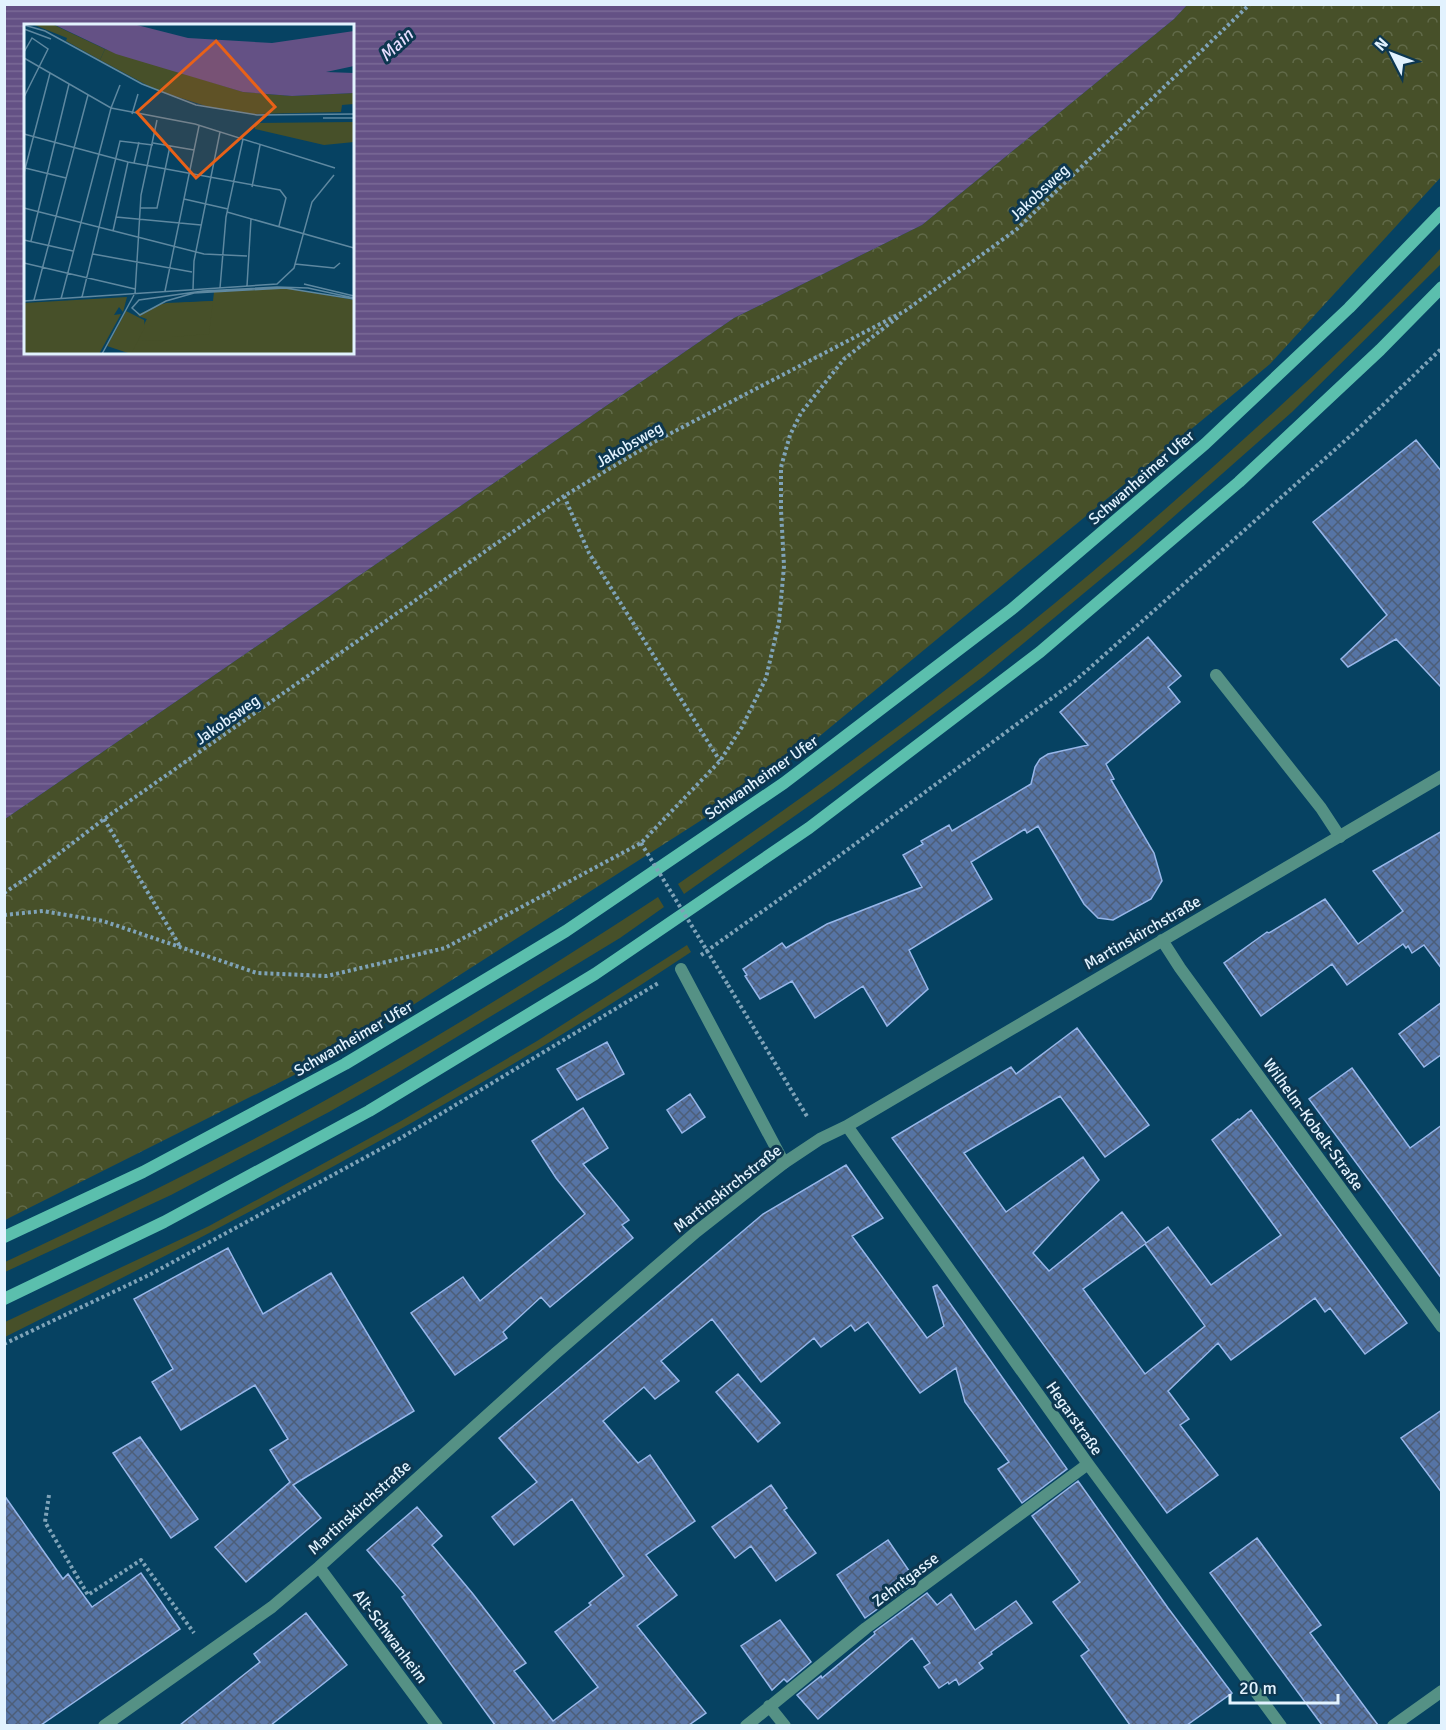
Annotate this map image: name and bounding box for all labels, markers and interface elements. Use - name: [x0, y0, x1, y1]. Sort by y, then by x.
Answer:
- water label: Main: [374, 23, 418, 66]
- inset map: [24, 24, 354, 354]
- north arrow: [1362, 24, 1422, 84]
- text: N: [1370, 34, 1393, 55]
- street label: Jakobsweg: [1006, 160, 1074, 225]
- street label: Jakobsweg: [592, 418, 667, 472]
- street label: Schwanheimer Ufer: [1084, 426, 1199, 529]
- street label: Jakobsweg: [191, 690, 264, 749]
- street label: Schwanheimer Ufer: [701, 731, 822, 824]
- street label: Martinskirchstraße: [1080, 891, 1205, 974]
- street label: Schwanheimer Ufer: [290, 997, 417, 1081]
- street label: Wilhelm-Kobelt-Straße: [1259, 1055, 1368, 1195]
- street label: Martinskirchstraße: [670, 1140, 786, 1237]
- street label: Hegarstraße: [1041, 1378, 1107, 1459]
- street label: Martinskirchstraße: [304, 1456, 415, 1559]
- street label: Zehntgasse: [868, 1548, 943, 1611]
- street label: Alt-Schwanheim: [348, 1586, 432, 1687]
- scale bar: [1230, 1667, 1338, 1705]
- text: 20 m: [1239, 1677, 1277, 1699]

